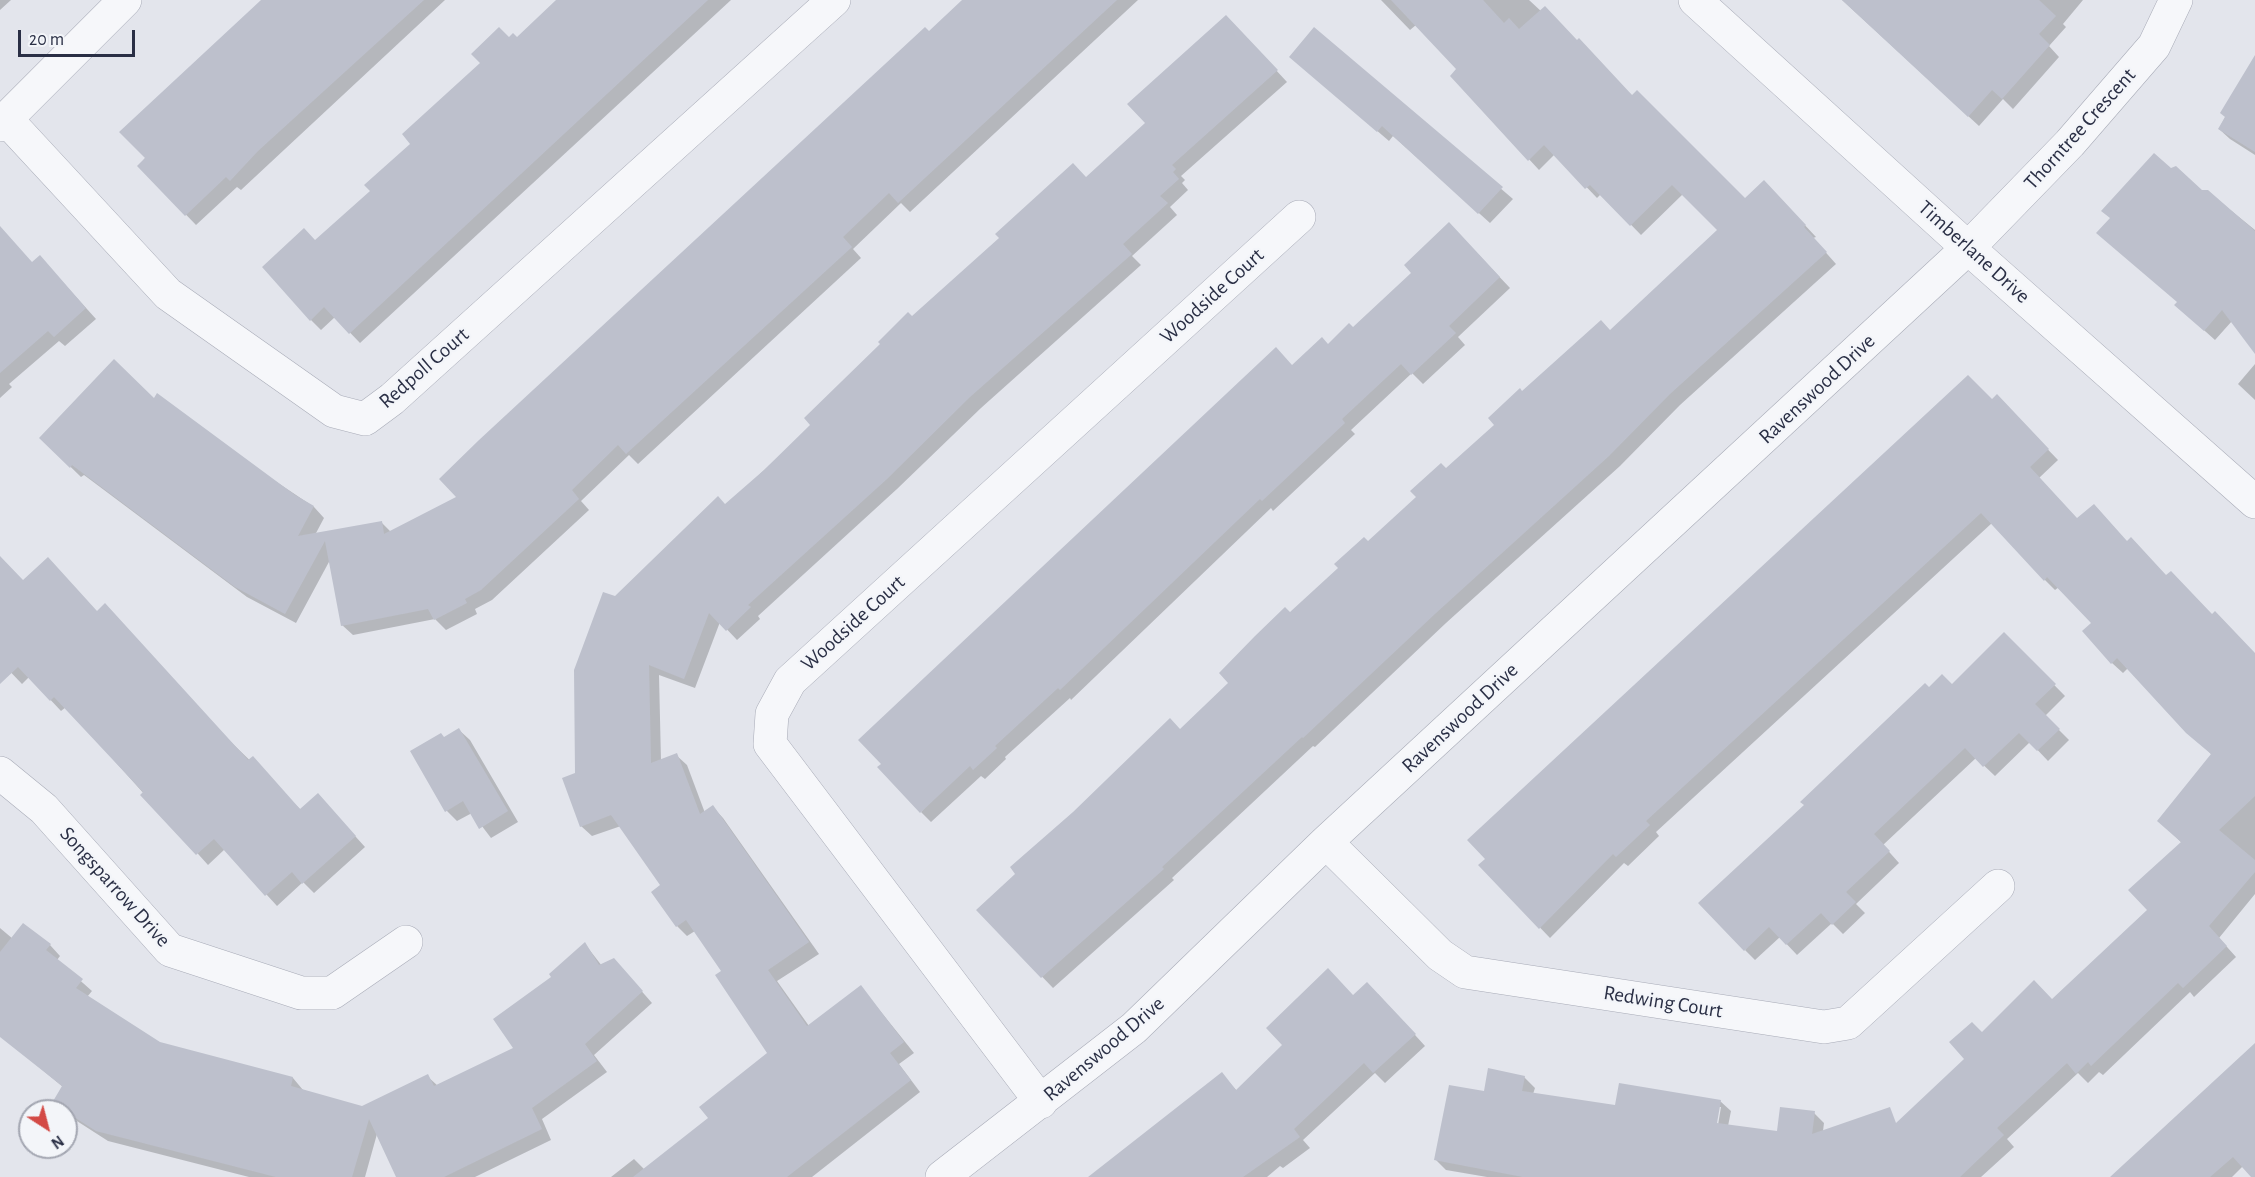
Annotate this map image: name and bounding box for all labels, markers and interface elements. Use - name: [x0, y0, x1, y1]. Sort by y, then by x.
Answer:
- scale bar: [21, 18, 138, 56]
- text: 20 m: [29, 31, 64, 49]
- street label: Thorntree Crescent: [2019, 63, 2141, 195]
- street label: Timberlane Drive: [1913, 195, 2035, 309]
- street label: Woodside Court: [1155, 243, 1269, 349]
- street label: Redpoll Court: [374, 322, 474, 414]
- street label: Ravenswood Drive: [1754, 329, 1880, 449]
- street label: Woodside Court: [796, 570, 910, 676]
- street label: Ravenswood Drive: [1397, 658, 1523, 778]
- street label: Songsparrow Drive: [54, 822, 176, 952]
- street label: Redwing Court: [1602, 980, 1724, 1024]
- street label: Ravenswood Drive: [1038, 991, 1170, 1107]
- north arrow: [18, 1099, 78, 1159]
- text: N: [48, 1132, 67, 1152]

